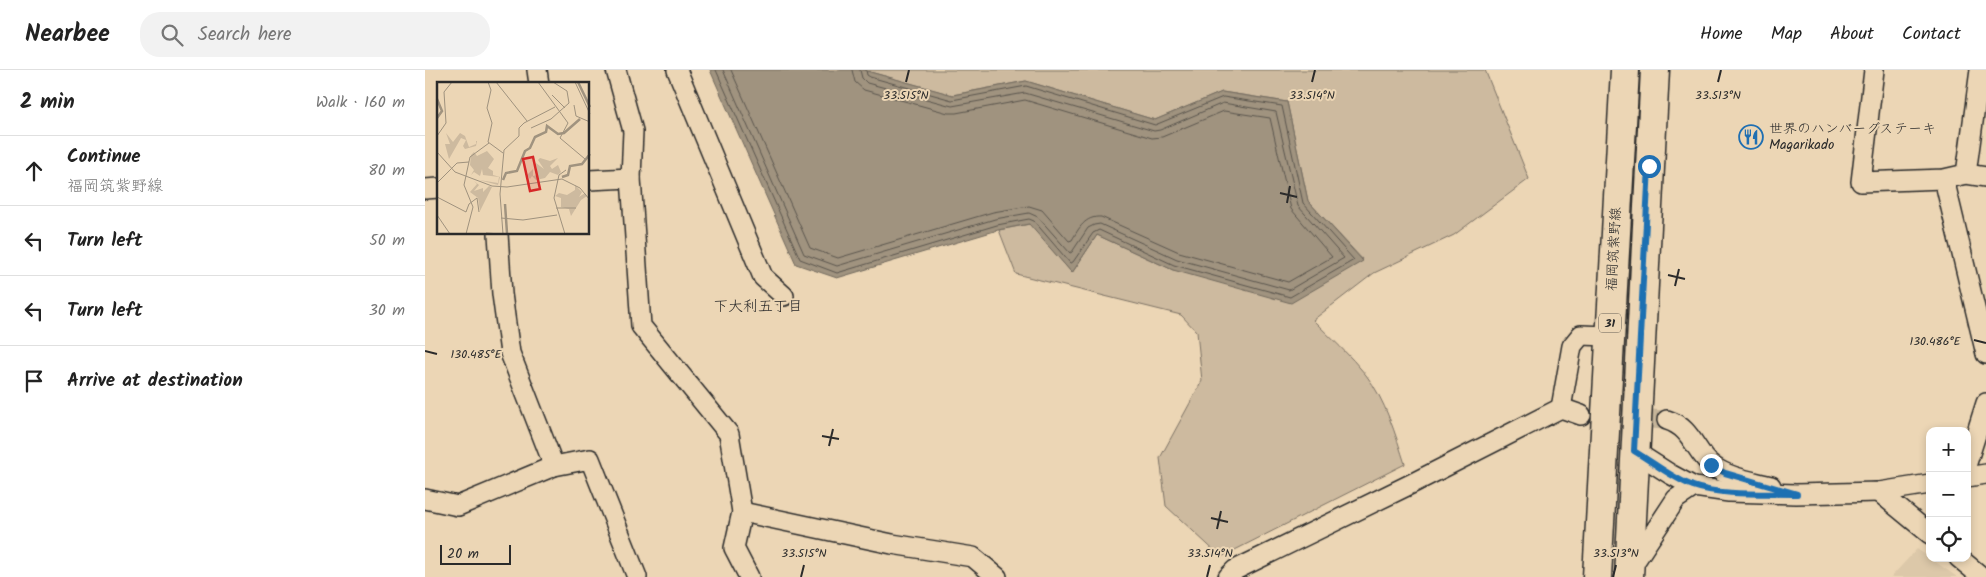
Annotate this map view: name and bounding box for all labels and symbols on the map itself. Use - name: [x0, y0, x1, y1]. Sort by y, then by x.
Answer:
- inset map: [437, 82, 590, 235]
- text: 33.515°N: [883, 86, 929, 105]
- text: 33.514°N: [1289, 86, 1335, 105]
- text: 33.513°N: [1695, 86, 1741, 105]
- place label: 世界のハンバーグステーキ Magarikado: [1769, 118, 1936, 156]
- restaurant icon: 世界のハンバーグステーキ Magarikado: [1738, 124, 1764, 150]
- route start: [1638, 155, 1661, 178]
- street label: 福岡筑紫野線: [1601, 206, 1627, 292]
- district label: 下大利五丁目: [713, 295, 803, 319]
- road number: 31: [1599, 314, 1621, 332]
- text: 130.486°E: [1909, 332, 1962, 351]
- text: 130.485°E: [451, 345, 502, 364]
- route end: [1700, 454, 1723, 477]
- scale bar: [440, 542, 511, 565]
- text: 33.515°N: [781, 544, 827, 563]
- text: 33.514°N: [1187, 544, 1233, 563]
- text: 33.513°N: [1593, 544, 1639, 563]

